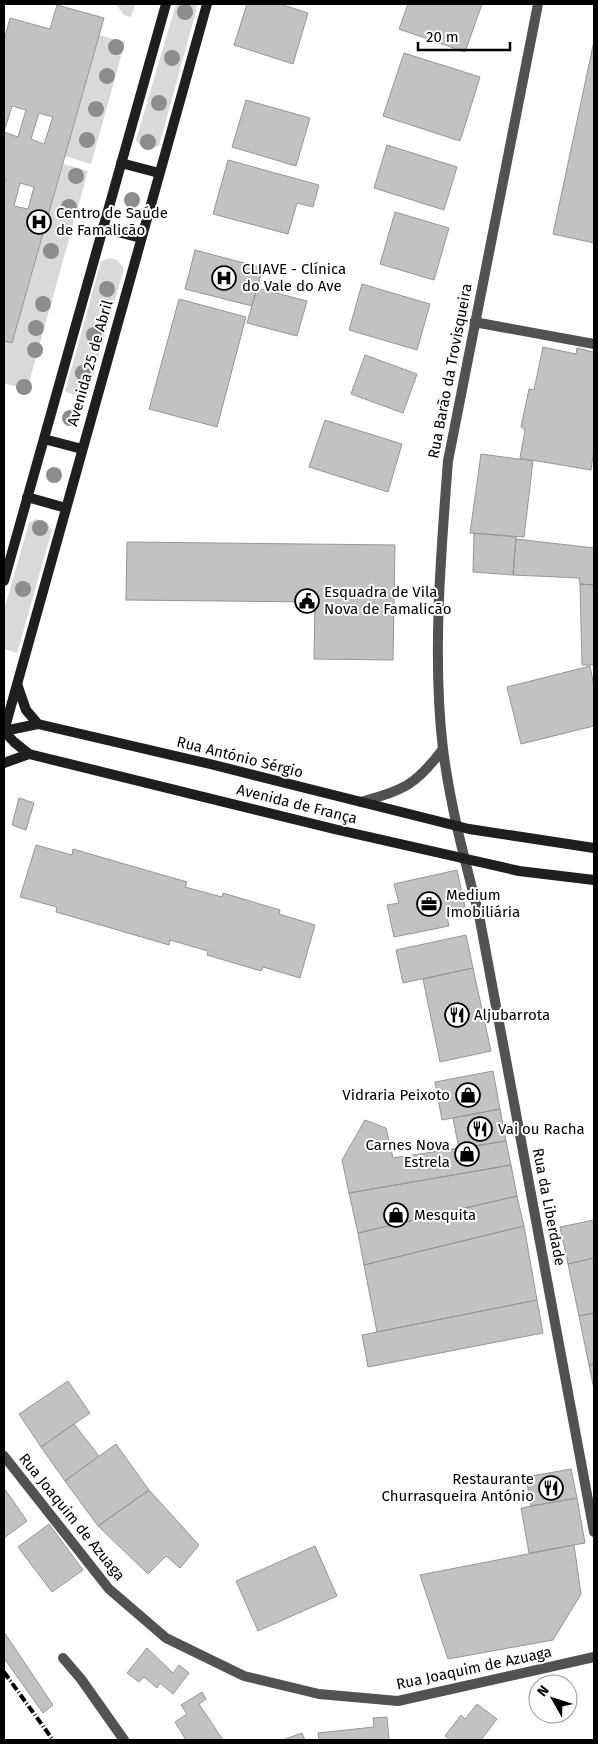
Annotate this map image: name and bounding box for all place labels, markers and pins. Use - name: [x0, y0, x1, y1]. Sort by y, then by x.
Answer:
- place label: Centro de Saúde de Famalicão: [56, 204, 168, 239]
- hospital icon: Centro de Saúde de Famalicão: [26, 209, 52, 235]
- place label: CLIAVE - Clínica do Vale do Ave: [242, 260, 346, 295]
- hospital icon: CLIAVE - Clínica do Vale do Ave: [211, 265, 237, 291]
- place label: Esquadra de Vila Nova de Famalicão: [324, 583, 451, 618]
- public building icon: Esquadra de Vila Nova de Famalicão: [294, 588, 320, 614]
- place label: Medium Imobiliária: [446, 886, 520, 921]
- office icon: Medium Imobiliária: [416, 891, 442, 917]
- restaurant icon: Aljubarrota: [444, 1002, 470, 1028]
- place label: Aljubarrota: [474, 1006, 550, 1024]
- shop icon: Vidraria Peixoto: [455, 1082, 481, 1108]
- place label: Vidraria Peixoto: [342, 1086, 450, 1104]
- restaurant icon: Vai ou Racha: [467, 1116, 493, 1142]
- place label: Vai ou Racha: [498, 1120, 585, 1138]
- place label: Carnes Nova Estrela: [366, 1136, 450, 1171]
- shop icon: Carnes Nova Estrela: [454, 1141, 480, 1167]
- shop icon: Mesquita: [383, 1202, 409, 1228]
- place label: Mesquita: [414, 1206, 476, 1224]
- place label: Restaurante Churrasqueira António: [382, 1470, 534, 1505]
- restaurant icon: Restaurante Churrasqueira António: [538, 1475, 564, 1501]

